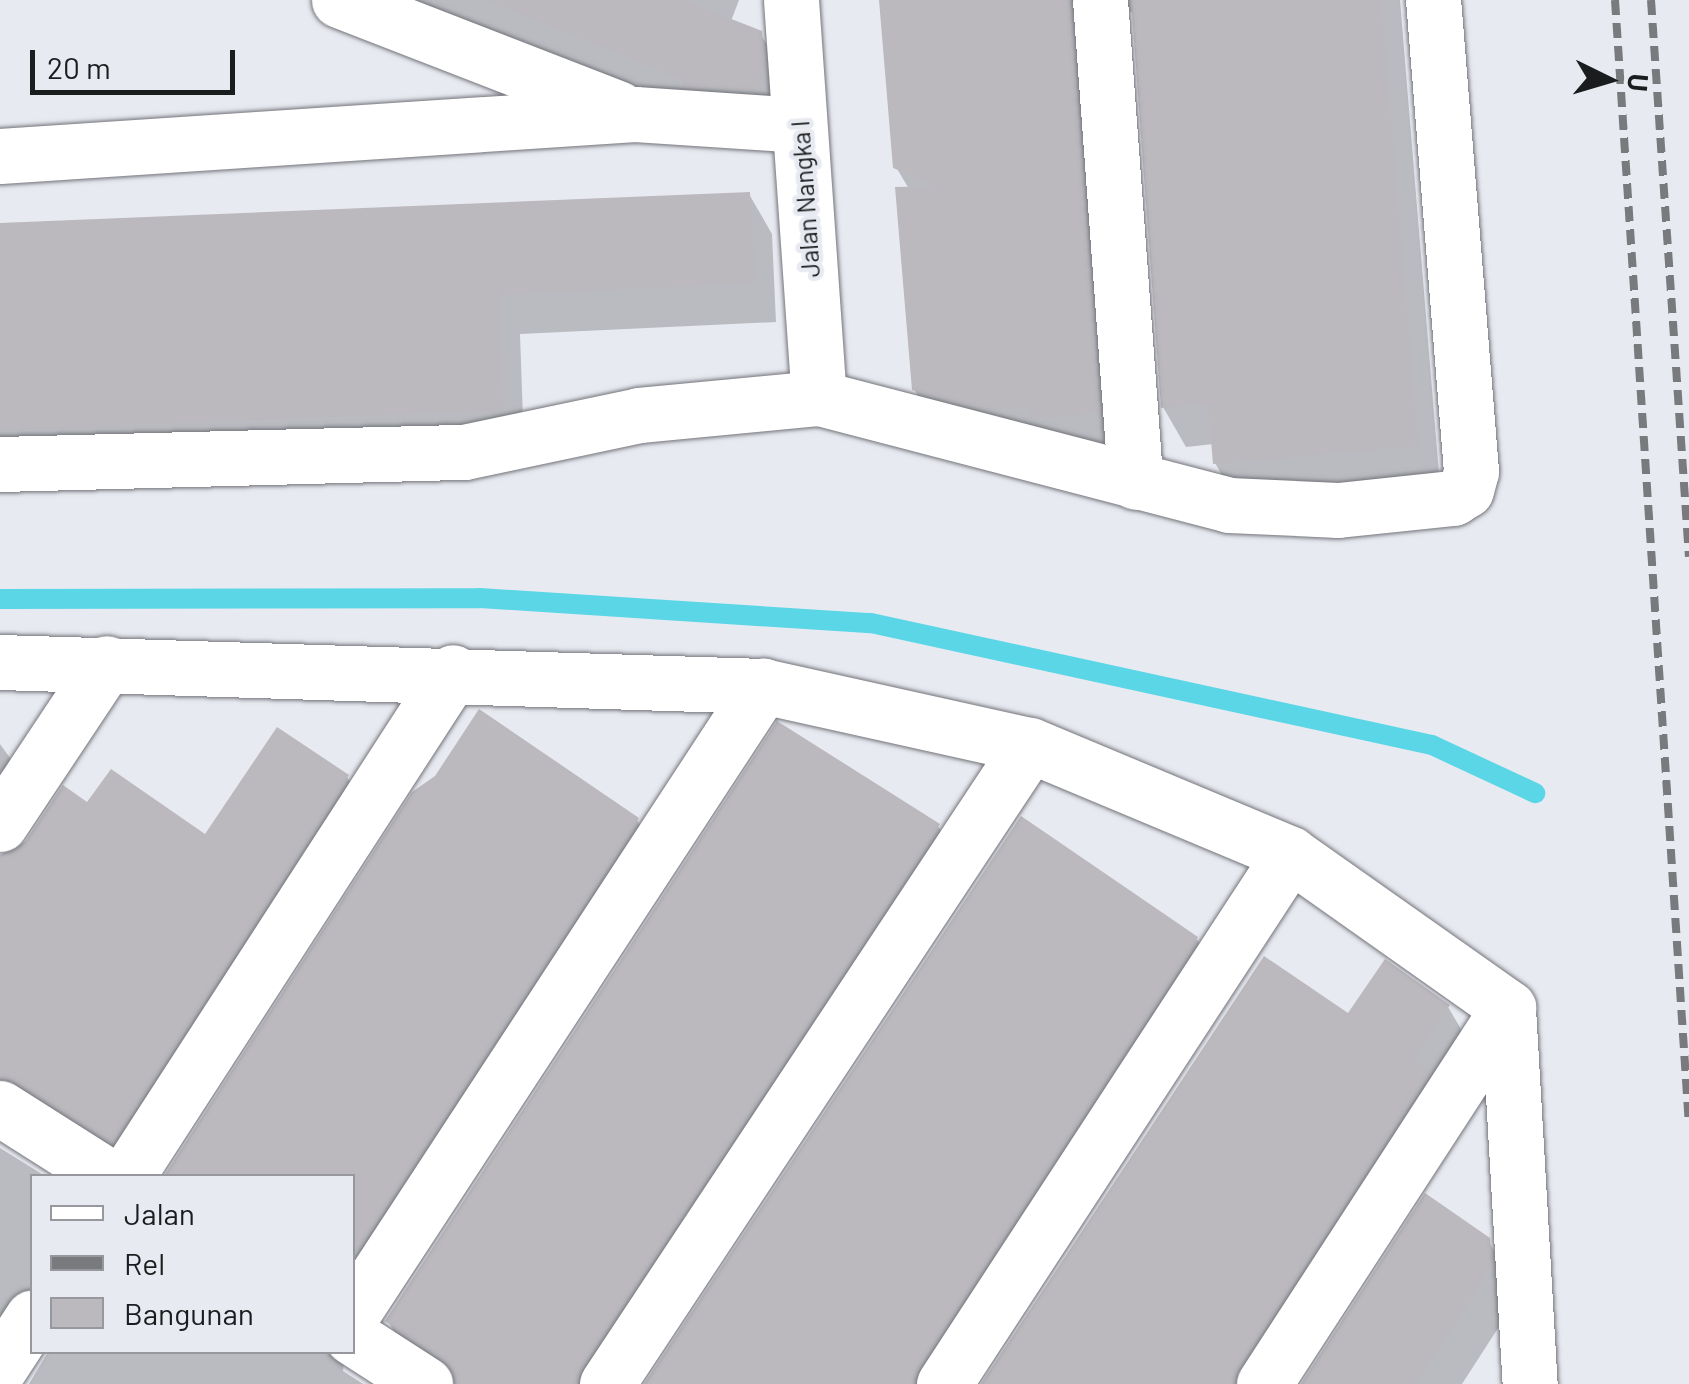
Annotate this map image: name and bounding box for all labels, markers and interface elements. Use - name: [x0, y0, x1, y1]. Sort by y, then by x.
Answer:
- scale bar: [35, 30, 240, 92]
- north arrow: [1559, 30, 1659, 130]
- text: 20 m: [47, 49, 111, 85]
- text: U: [1621, 72, 1657, 93]
- street label: Jalan Nangka I: [785, 120, 825, 278]
- legend: [30, 1174, 355, 1354]
- text: Jalan: [124, 1195, 195, 1231]
- text: Rel: [124, 1245, 165, 1281]
- text: Bangunan: [124, 1295, 254, 1331]

